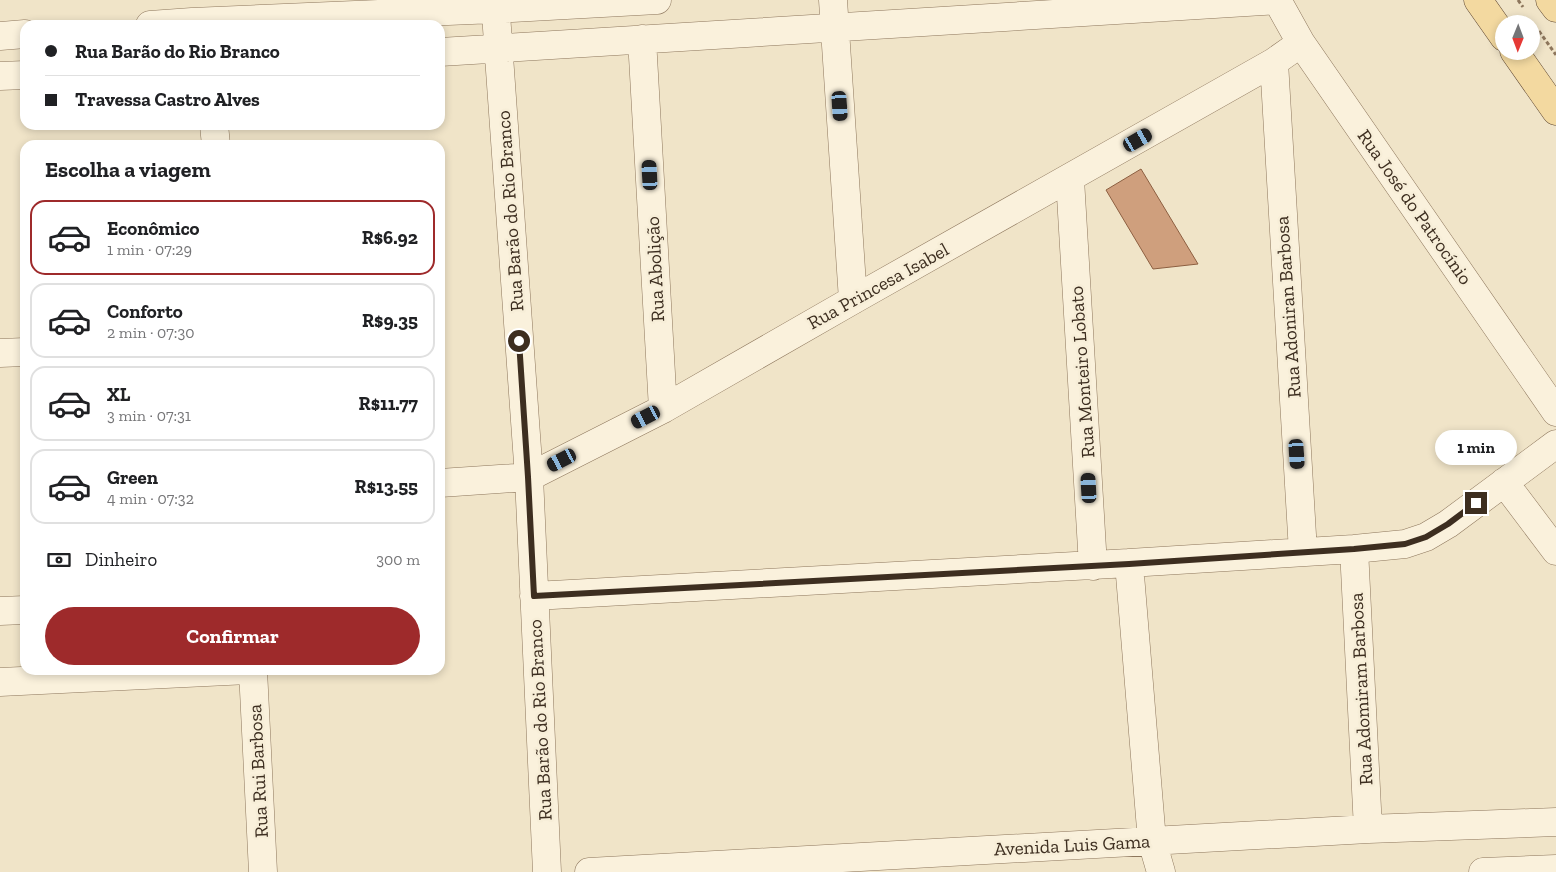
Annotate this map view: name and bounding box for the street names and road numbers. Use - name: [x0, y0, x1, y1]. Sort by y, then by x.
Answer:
- street label: Rua Barão do Rio Branco: [491, 110, 528, 312]
- street label: Rua José do Patrocínio: [1353, 125, 1477, 289]
- street label: Rua Abolição: [641, 215, 669, 322]
- street label: Rua Adoniran Barbosa: [1270, 215, 1306, 399]
- street label: Rua Princesa Isabel: [803, 238, 953, 334]
- street label: Rua Monteiro Lobato: [1064, 285, 1099, 459]
- street label: Rua Adomiram Barbosa: [1344, 592, 1378, 786]
- street label: Rua Barão do Rio Branco: [523, 619, 557, 821]
- street label: Rua Rui Barbosa: [243, 704, 273, 838]
- street label: Avenida Luis Gama: [993, 829, 1151, 861]

